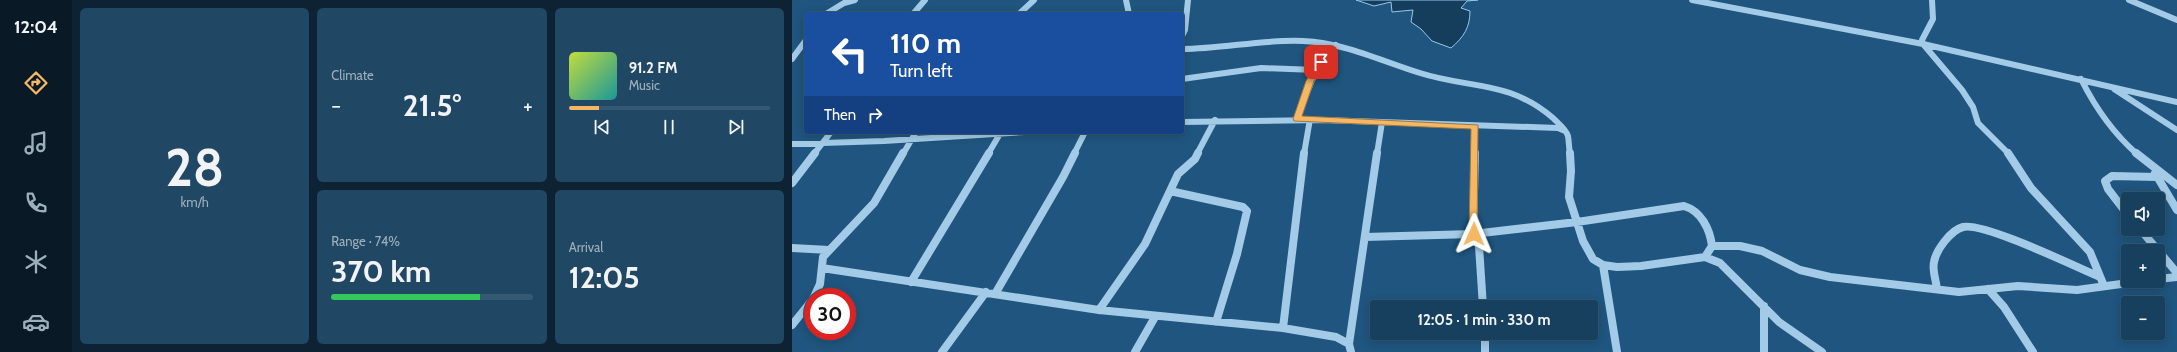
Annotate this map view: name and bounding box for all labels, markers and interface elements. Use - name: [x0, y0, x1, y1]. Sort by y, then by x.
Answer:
- text: 12:04: [14, 16, 58, 38]
- text: 110 m: [890, 26, 961, 60]
- icon: left: [824, 28, 876, 80]
- pin: [1304, 45, 1338, 79]
- icon: arrive: [1310, 51, 1332, 73]
- text: 91.2 FM: [629, 59, 677, 77]
- text: Turn left: [890, 60, 953, 82]
- text: Climate: [331, 67, 374, 83]
- icon: directions: [22, 69, 50, 97]
- text: Music: [629, 77, 660, 93]
- text: 21.5°: [403, 87, 461, 124]
- text: −: [331, 92, 341, 119]
- text: +: [523, 92, 533, 119]
- icon: right: [864, 104, 886, 126]
- text: Then: [824, 106, 856, 124]
- icon: previous: [591, 116, 613, 138]
- icon: pause: [658, 116, 680, 138]
- icon: next: [725, 116, 747, 138]
- icon: music: [22, 129, 50, 157]
- text: 28: [165, 136, 224, 199]
- icon: phone: [22, 189, 50, 217]
- map controls: [2121, 192, 2165, 340]
- button: sound: [2121, 192, 2165, 236]
- text: km/h: [180, 194, 209, 210]
- position arrow: [1453, 213, 1495, 255]
- text: Range · 74%: [331, 233, 400, 249]
- text: Arrival: [569, 239, 603, 255]
- button: +: [2121, 244, 2165, 288]
- icon: climate: [22, 248, 50, 276]
- text: 370 km: [331, 253, 431, 290]
- text: 12:05: [569, 259, 640, 296]
- speed limit sign: 30: [804, 288, 856, 340]
- button: −: [2121, 296, 2165, 340]
- icon: car: [22, 308, 50, 336]
- text: 12:05 · 1 min · 330 m: [1418, 311, 1550, 329]

